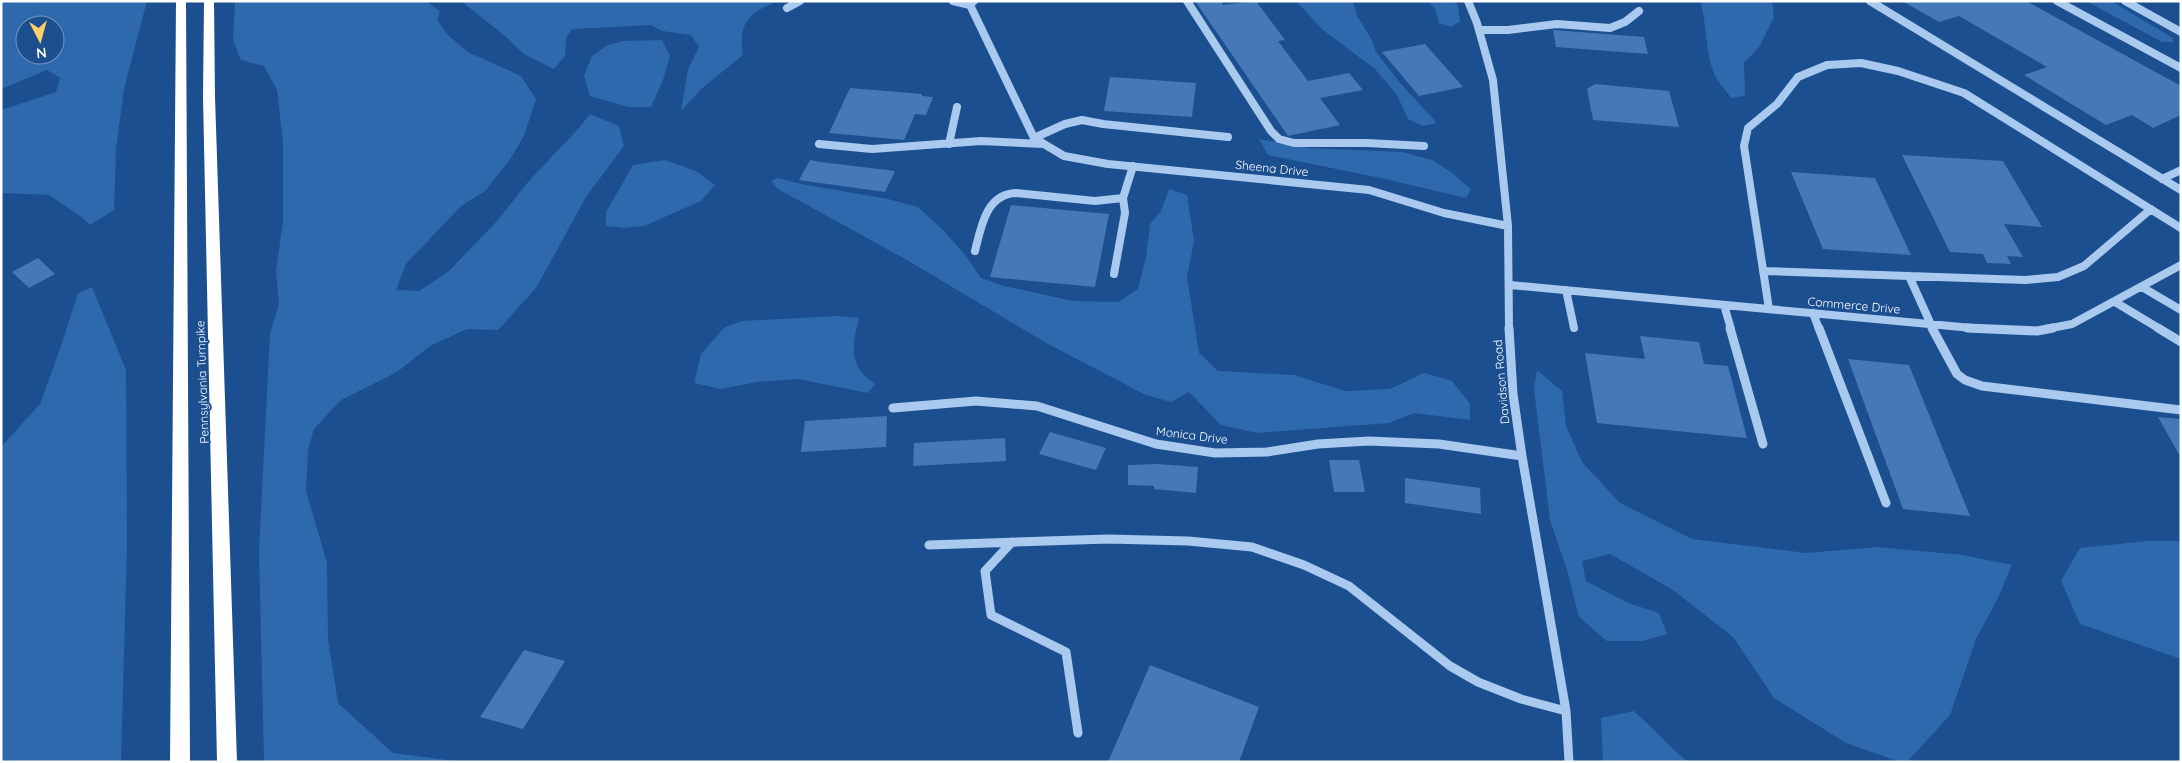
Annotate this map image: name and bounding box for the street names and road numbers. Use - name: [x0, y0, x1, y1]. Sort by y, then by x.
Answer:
- street label: Sheena Drive: [1235, 157, 1310, 179]
- street label: Commerce Drive: [1807, 293, 1901, 317]
- street label: Pennsylvania Turnpike: [192, 320, 212, 444]
- street label: Davidson Road: [1490, 339, 1512, 425]
- street label: Monica Drive: [1155, 423, 1229, 447]

